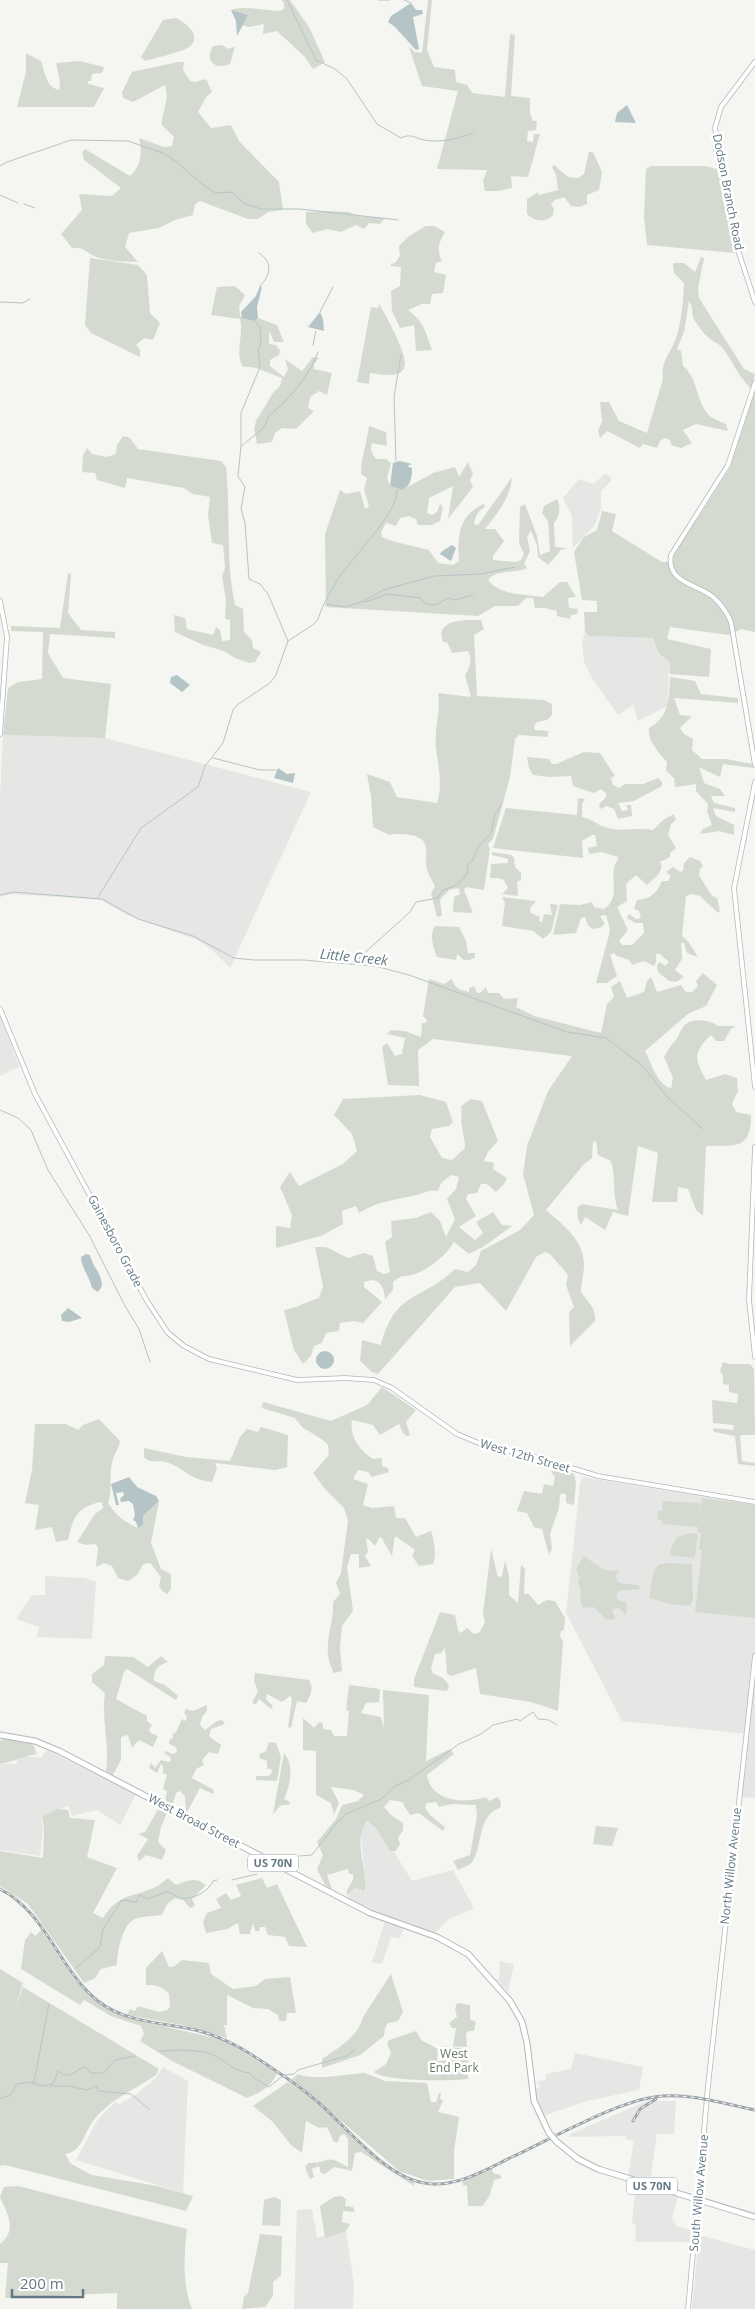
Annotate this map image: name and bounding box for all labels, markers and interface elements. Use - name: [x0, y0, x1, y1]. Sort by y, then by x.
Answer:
- street label: Dodson Branch Road: [709, 132, 748, 252]
- water label: Little Creek: [319, 943, 390, 970]
- street label: Gainesboro Grade: [84, 1192, 147, 1290]
- street label: West 12th Street: [478, 1435, 572, 1476]
- street label: West Broad Street: [145, 1789, 243, 1852]
- street label: North Willow Avenue: [716, 1806, 745, 1925]
- road number: US 70N: [248, 1855, 298, 1872]
- park label: West End Park: [429, 2045, 479, 2076]
- street label: South Willow Avenue: [685, 2133, 712, 2252]
- road number: US 70N: [627, 2178, 677, 2194]
- scale bar: [12, 2266, 84, 2298]
- text: 200 m: [20, 2273, 64, 2293]

